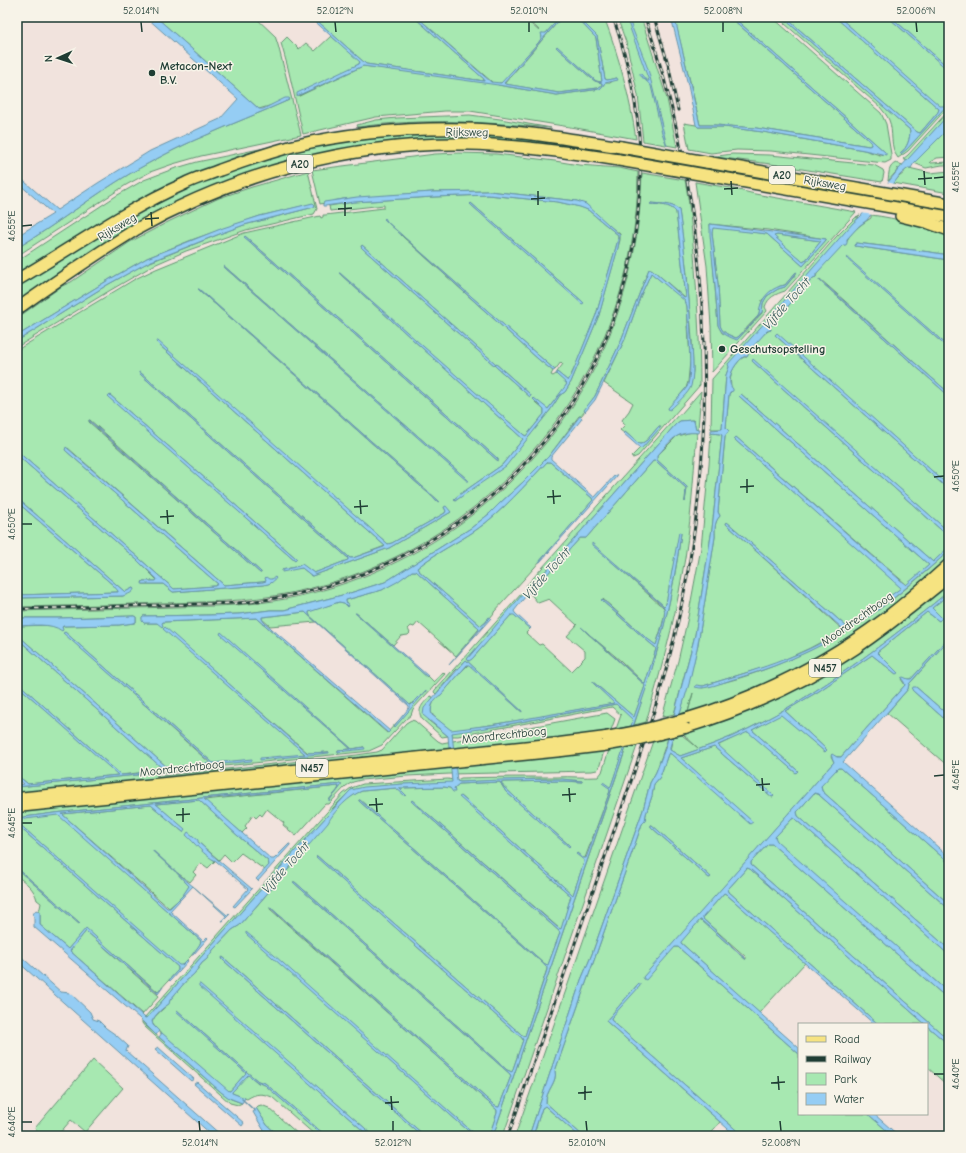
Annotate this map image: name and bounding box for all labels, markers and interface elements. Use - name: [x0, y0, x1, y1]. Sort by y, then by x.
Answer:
- text: 52.014°N: [123, 5, 159, 17]
- text: 52.012°N: [317, 5, 353, 17]
- text: 52.010°N: [510, 5, 548, 17]
- text: 52.008°N: [704, 5, 742, 17]
- text: 52.006°N: [897, 5, 935, 17]
- north arrow: [38, 38, 78, 78]
- text: N: [42, 55, 55, 62]
- place label: Metacon-Next B.V.: [160, 59, 233, 87]
- marker: Metacon-Next B.V.: [147, 68, 157, 78]
- street label: Rijksweg: [445, 125, 489, 139]
- road number: A20: [287, 155, 313, 173]
- text: 4.655°E: [950, 161, 962, 193]
- road number: A20: [769, 166, 795, 184]
- street label: Rijksweg: [803, 172, 847, 194]
- text: 4.655°E: [6, 210, 18, 242]
- street label: Rijksweg: [95, 210, 139, 244]
- water label: Vijfde Tocht: [759, 274, 814, 332]
- place label: Geschutsopstelling: [730, 342, 825, 356]
- marker: Geschutsopstelling: [717, 344, 727, 354]
- text: 4.650°E: [950, 460, 962, 492]
- text: 4.650°E: [6, 508, 18, 540]
- water label: Vijfde Tocht: [519, 544, 574, 602]
- street label: Moordrechtboog: [818, 589, 896, 649]
- road number: N457: [809, 659, 841, 677]
- street label: Moordrechtboog: [461, 724, 547, 746]
- street label: Moordrechtboog: [139, 757, 225, 779]
- road number: N457: [296, 759, 328, 777]
- text: 4.645°E: [950, 760, 962, 790]
- text: 4.645°E: [6, 808, 18, 838]
- water label: Vijfde Tocht: [258, 838, 313, 896]
- legend: [798, 1023, 928, 1115]
- text: Road: [834, 1032, 860, 1046]
- text: Railway: [834, 1052, 872, 1066]
- text: 4.640°E: [950, 1058, 962, 1090]
- text: Park: [834, 1072, 857, 1086]
- text: Water: [834, 1092, 864, 1106]
- text: 4.640°E: [6, 1106, 18, 1138]
- text: 52.014°N: [182, 1137, 218, 1149]
- text: 52.012°N: [375, 1137, 411, 1149]
- text: 52.010°N: [568, 1137, 606, 1149]
- text: 52.008°N: [762, 1137, 800, 1149]

